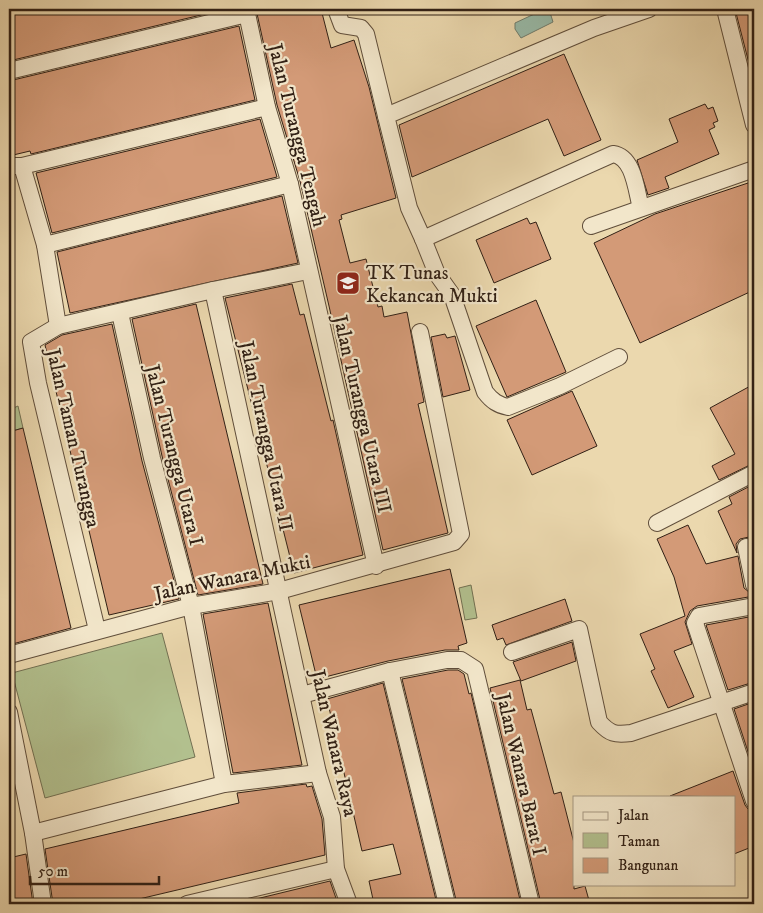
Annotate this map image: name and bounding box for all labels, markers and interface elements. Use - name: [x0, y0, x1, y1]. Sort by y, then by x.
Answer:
- street label: Jalan Turangga Tengah: [261, 39, 332, 230]
- place label: TK Tunas Kekancan Mukti: [366, 261, 498, 309]
- school or university icon: TK Tunas Kekancan Mukti: [335, 270, 361, 296]
- street label: Jalan Turangga Utara III: [326, 311, 396, 516]
- street label: Jalan Turangga Utara II: [233, 337, 298, 534]
- street label: Jalan Taman Turangga: [39, 344, 105, 531]
- street label: Jalan Turangga Utara I: [138, 360, 208, 548]
- street label: Jalan Wanara Mukti: [150, 550, 313, 608]
- street label: Jalan Wanara Raya: [304, 666, 363, 820]
- street label: Jalan Wanara Barat I: [489, 689, 551, 858]
- legend: [573, 796, 736, 886]
- text: Jalan: [616, 806, 649, 825]
- text: Taman: [618, 832, 660, 851]
- scale bar: [30, 853, 159, 885]
- text: Bangunan: [618, 856, 678, 875]
- text: 50 m: [38, 862, 68, 881]

